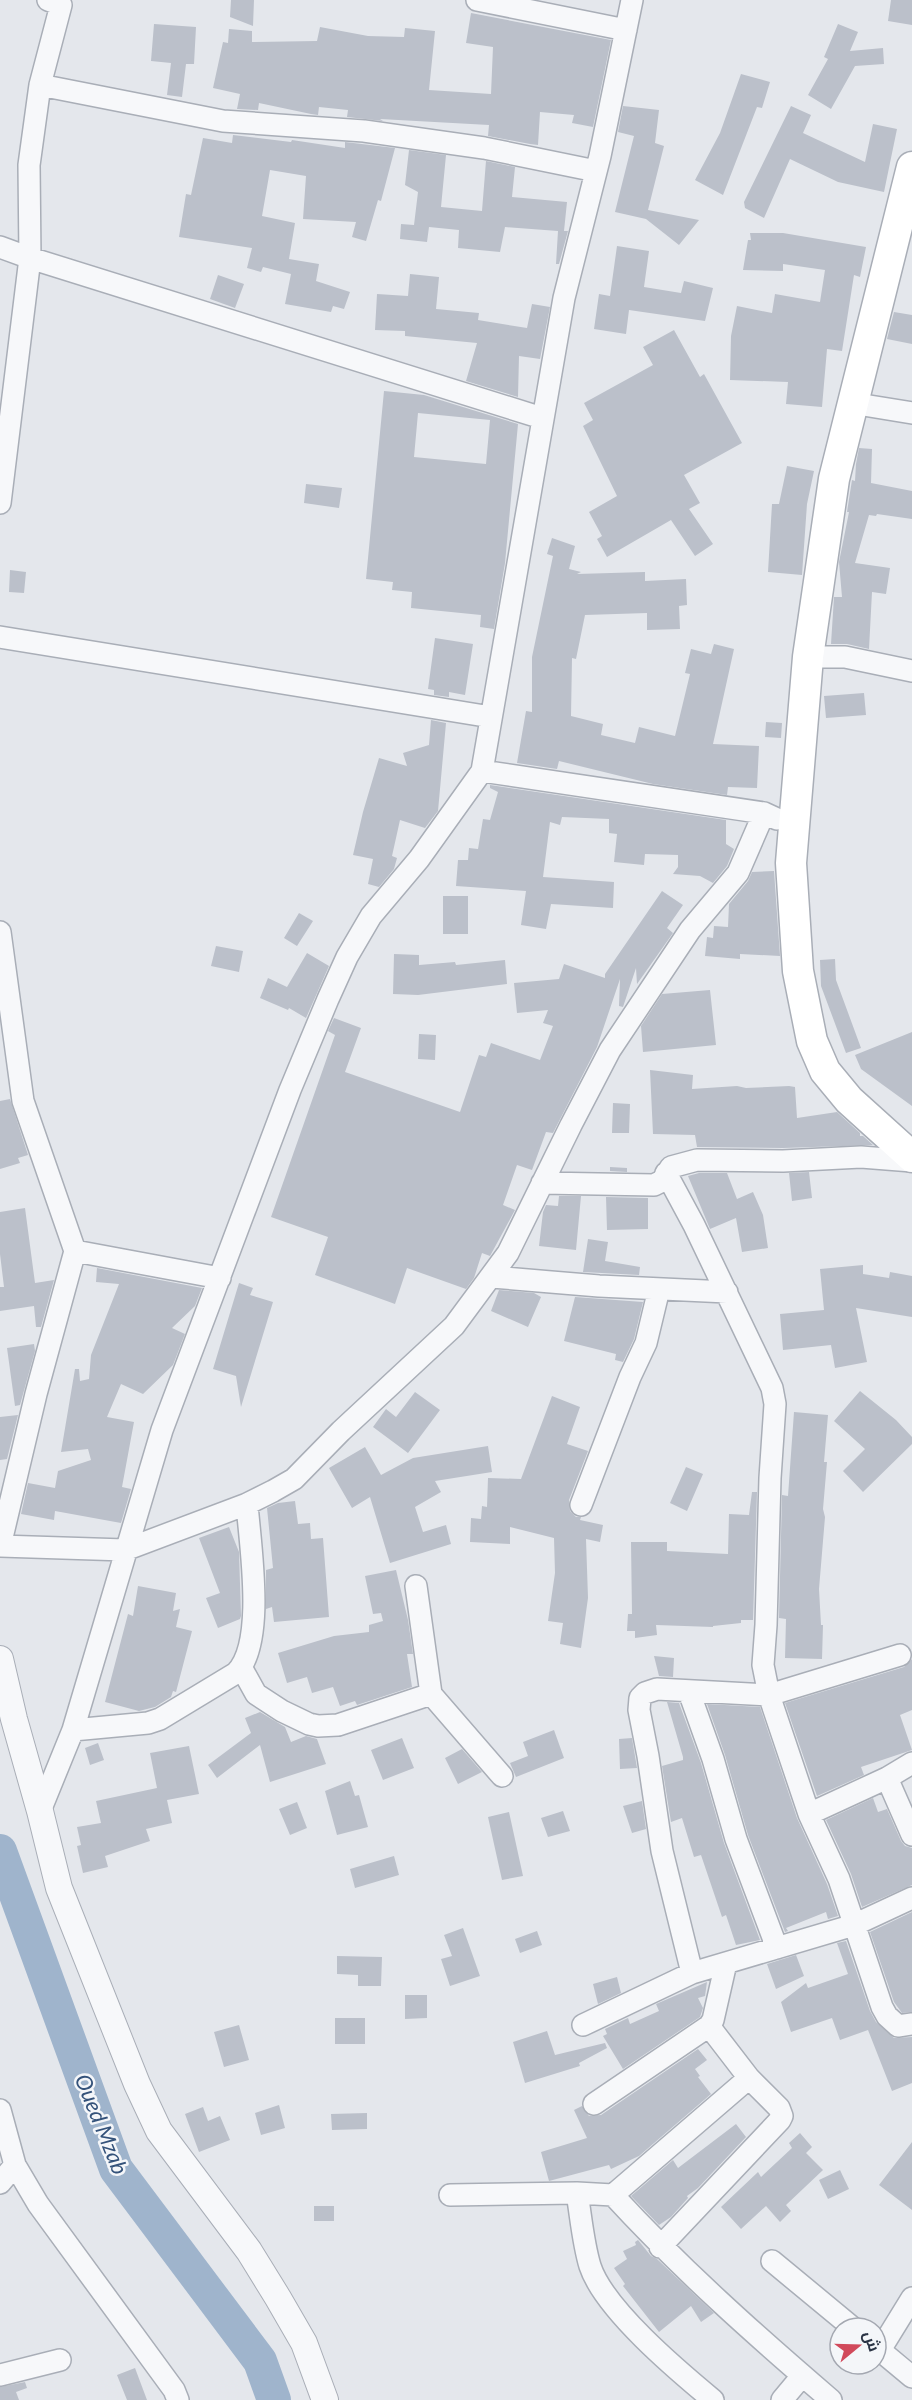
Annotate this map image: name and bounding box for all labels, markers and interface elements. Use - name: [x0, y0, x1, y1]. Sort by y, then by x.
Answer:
- water label: Oued Mzab: [70, 2070, 134, 2178]
- north arrow: [828, 2316, 888, 2376]
- text: ش: [859, 2328, 885, 2354]

